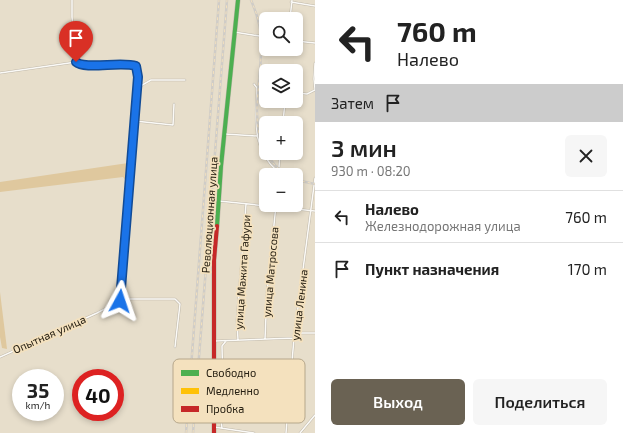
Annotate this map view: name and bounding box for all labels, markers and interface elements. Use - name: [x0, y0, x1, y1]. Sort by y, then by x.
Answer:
- map controls: [259, 12, 303, 212]
- button: search: [259, 12, 303, 56]
- text: 760 m: [397, 14, 477, 48]
- icon: left: [331, 16, 383, 68]
- pin: [59, 21, 93, 62]
- icon: arrive: [65, 27, 87, 49]
- text: Налево: [397, 48, 459, 70]
- button: layers: [259, 64, 303, 108]
- icon: arrive: [382, 92, 404, 114]
- text: Затем: [331, 94, 374, 112]
- button: +: [259, 116, 303, 160]
- text: 3 мин: [331, 133, 397, 162]
- button: close: [565, 135, 607, 177]
- street label: Революционная улица: [198, 156, 221, 274]
- text: 930 m · 08:20: [331, 163, 411, 179]
- button: −: [259, 168, 303, 212]
- text: Налево: [365, 200, 419, 218]
- icon: left: [331, 206, 353, 228]
- text: 760 m: [565, 208, 607, 226]
- street label: улица Мажита Гафури: [232, 214, 253, 330]
- text: Железнодорожная улица: [365, 218, 521, 234]
- street label: улица Матросова: [260, 226, 281, 318]
- icon: arrive: [331, 258, 353, 280]
- text: Пункт назначения: [365, 260, 499, 278]
- text: 170 m: [568, 260, 607, 278]
- street label: улица Ленина: [288, 269, 311, 341]
- position arrow: [99, 280, 141, 322]
- street label: Опытная улица: [10, 312, 88, 357]
- legend: [173, 359, 305, 423]
- text: Свободно: [206, 366, 256, 379]
- speed limit sign: 40: [72, 369, 124, 421]
- text: 35: [27, 378, 49, 402]
- button: Выход: [331, 379, 465, 425]
- button: Поделиться: [473, 379, 607, 425]
- text: Медленно: [206, 384, 259, 397]
- text: km/h: [26, 399, 50, 411]
- text: Пробка: [206, 402, 244, 415]

